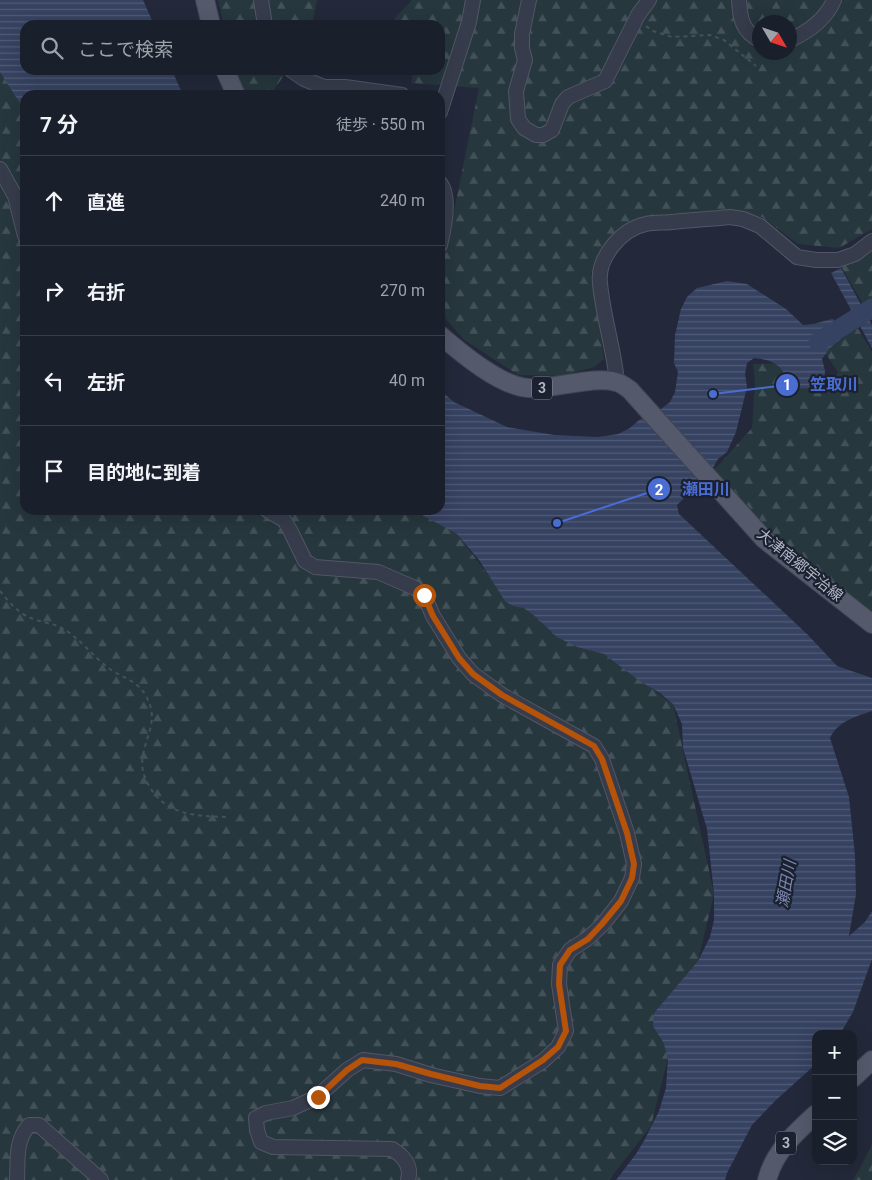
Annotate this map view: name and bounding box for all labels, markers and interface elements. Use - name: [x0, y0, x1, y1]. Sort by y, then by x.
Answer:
- north arrow: [752, 15, 797, 60]
- search box: [20, 20, 445, 75]
- icon: search: [38, 34, 66, 62]
- text: ここで検索: [78, 38, 173, 61]
- text: 7 分: [40, 113, 78, 137]
- text: 徒歩 · 550 m: [336, 115, 425, 134]
- icon: ahead: [40, 187, 68, 215]
- text: 直進: [87, 191, 125, 214]
- text: 240 m: [380, 191, 425, 210]
- icon: right: [40, 277, 68, 305]
- text: 右折: [87, 281, 125, 304]
- text: 270 m: [380, 281, 425, 300]
- icon: left: [40, 367, 68, 395]
- callout: 笠取川: [775, 369, 868, 400]
- text: 左折: [87, 371, 125, 394]
- text: 40 m: [389, 371, 425, 390]
- text: 笠取川: [810, 375, 858, 394]
- road number: 3: [532, 376, 552, 399]
- text: 1: [783, 376, 791, 394]
- icon: arrive: [40, 457, 68, 485]
- text: 目的地に到着: [87, 461, 201, 484]
- callout: 瀬田川: [647, 474, 740, 505]
- text: 瀬田川: [682, 480, 730, 499]
- text: 2: [655, 481, 664, 499]
- street label: 大津南郷宇治線: [754, 525, 846, 605]
- route start: [413, 584, 436, 607]
- water label: 瀬田川: [772, 857, 800, 909]
- map controls: [812, 1030, 857, 1165]
- button: +: [812, 1030, 857, 1075]
- button: −: [812, 1075, 857, 1120]
- route end: [307, 1086, 330, 1109]
- button: layers: [812, 1120, 857, 1165]
- road number: 3: [776, 1132, 796, 1154]

